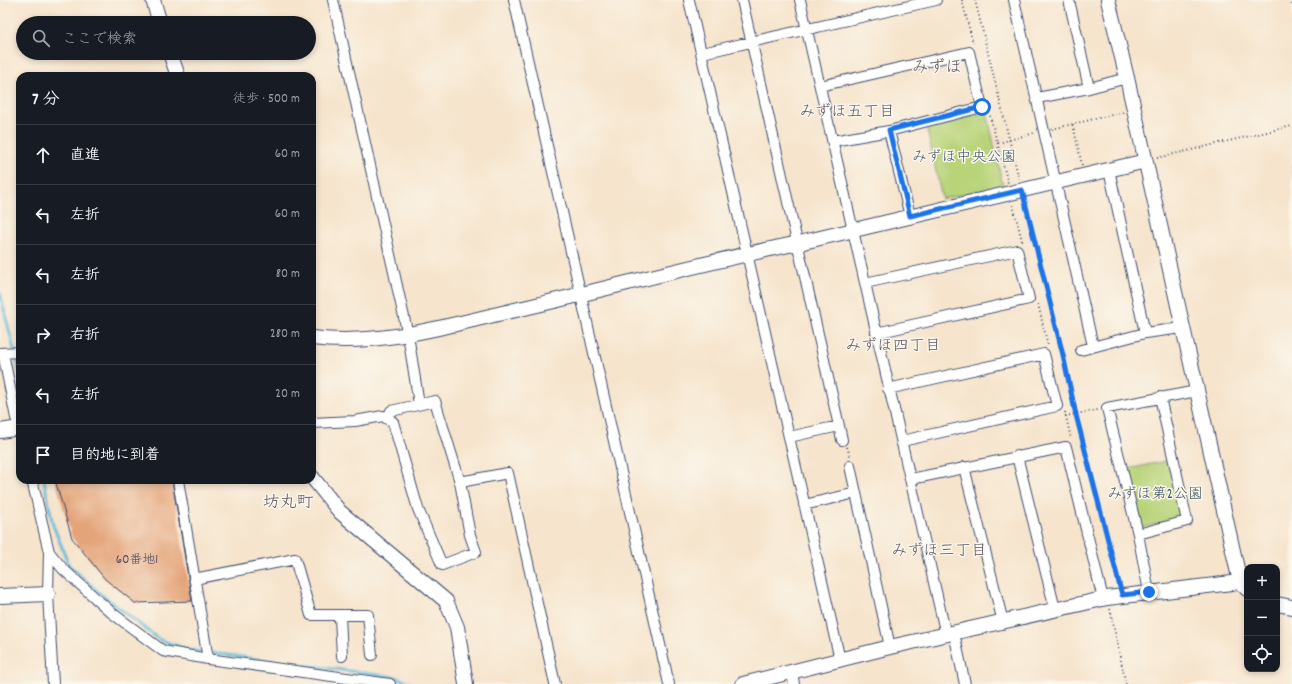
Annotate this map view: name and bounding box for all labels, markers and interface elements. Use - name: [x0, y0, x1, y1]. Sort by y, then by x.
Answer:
- search box: [16, 16, 316, 60]
- icon: search: [30, 27, 52, 49]
- text: ここで検索: [62, 29, 137, 51]
- district label: みずほ: [912, 57, 962, 81]
- text: 7 分: [32, 89, 59, 113]
- text: 徒歩 · 500 m: [233, 90, 300, 109]
- route start: [973, 98, 991, 116]
- district label: みずほ五丁目: [799, 101, 895, 124]
- icon: ahead: [32, 144, 54, 166]
- text: 直進: [70, 145, 100, 167]
- text: 60 m: [275, 145, 300, 164]
- park label: みずほ中央公園: [912, 147, 1016, 169]
- icon: left: [32, 204, 54, 226]
- text: 左折: [70, 205, 100, 227]
- text: 60 m: [275, 205, 300, 224]
- icon: left: [32, 264, 54, 286]
- text: 左折: [70, 265, 100, 287]
- text: 80 m: [276, 265, 300, 284]
- icon: right: [32, 324, 54, 346]
- text: 右折: [70, 325, 100, 347]
- text: 280 m: [270, 325, 300, 344]
- district label: みずほ四丁目: [845, 335, 941, 358]
- icon: left: [32, 384, 54, 406]
- text: 左折: [70, 385, 100, 407]
- text: 20 m: [275, 385, 300, 404]
- icon: arrive: [32, 444, 54, 466]
- text: 目的地に到着: [70, 445, 160, 467]
- park label: みずほ第2公園: [1107, 484, 1203, 506]
- district label: 坊丸町: [263, 492, 314, 516]
- district label: みずほ三丁目: [891, 540, 987, 563]
- house number: 60番地1: [116, 551, 158, 570]
- map controls: [1244, 564, 1280, 672]
- button: +: [1244, 564, 1280, 600]
- route end: [1140, 583, 1158, 601]
- button: −: [1244, 600, 1280, 636]
- button: locate: [1244, 636, 1280, 672]

